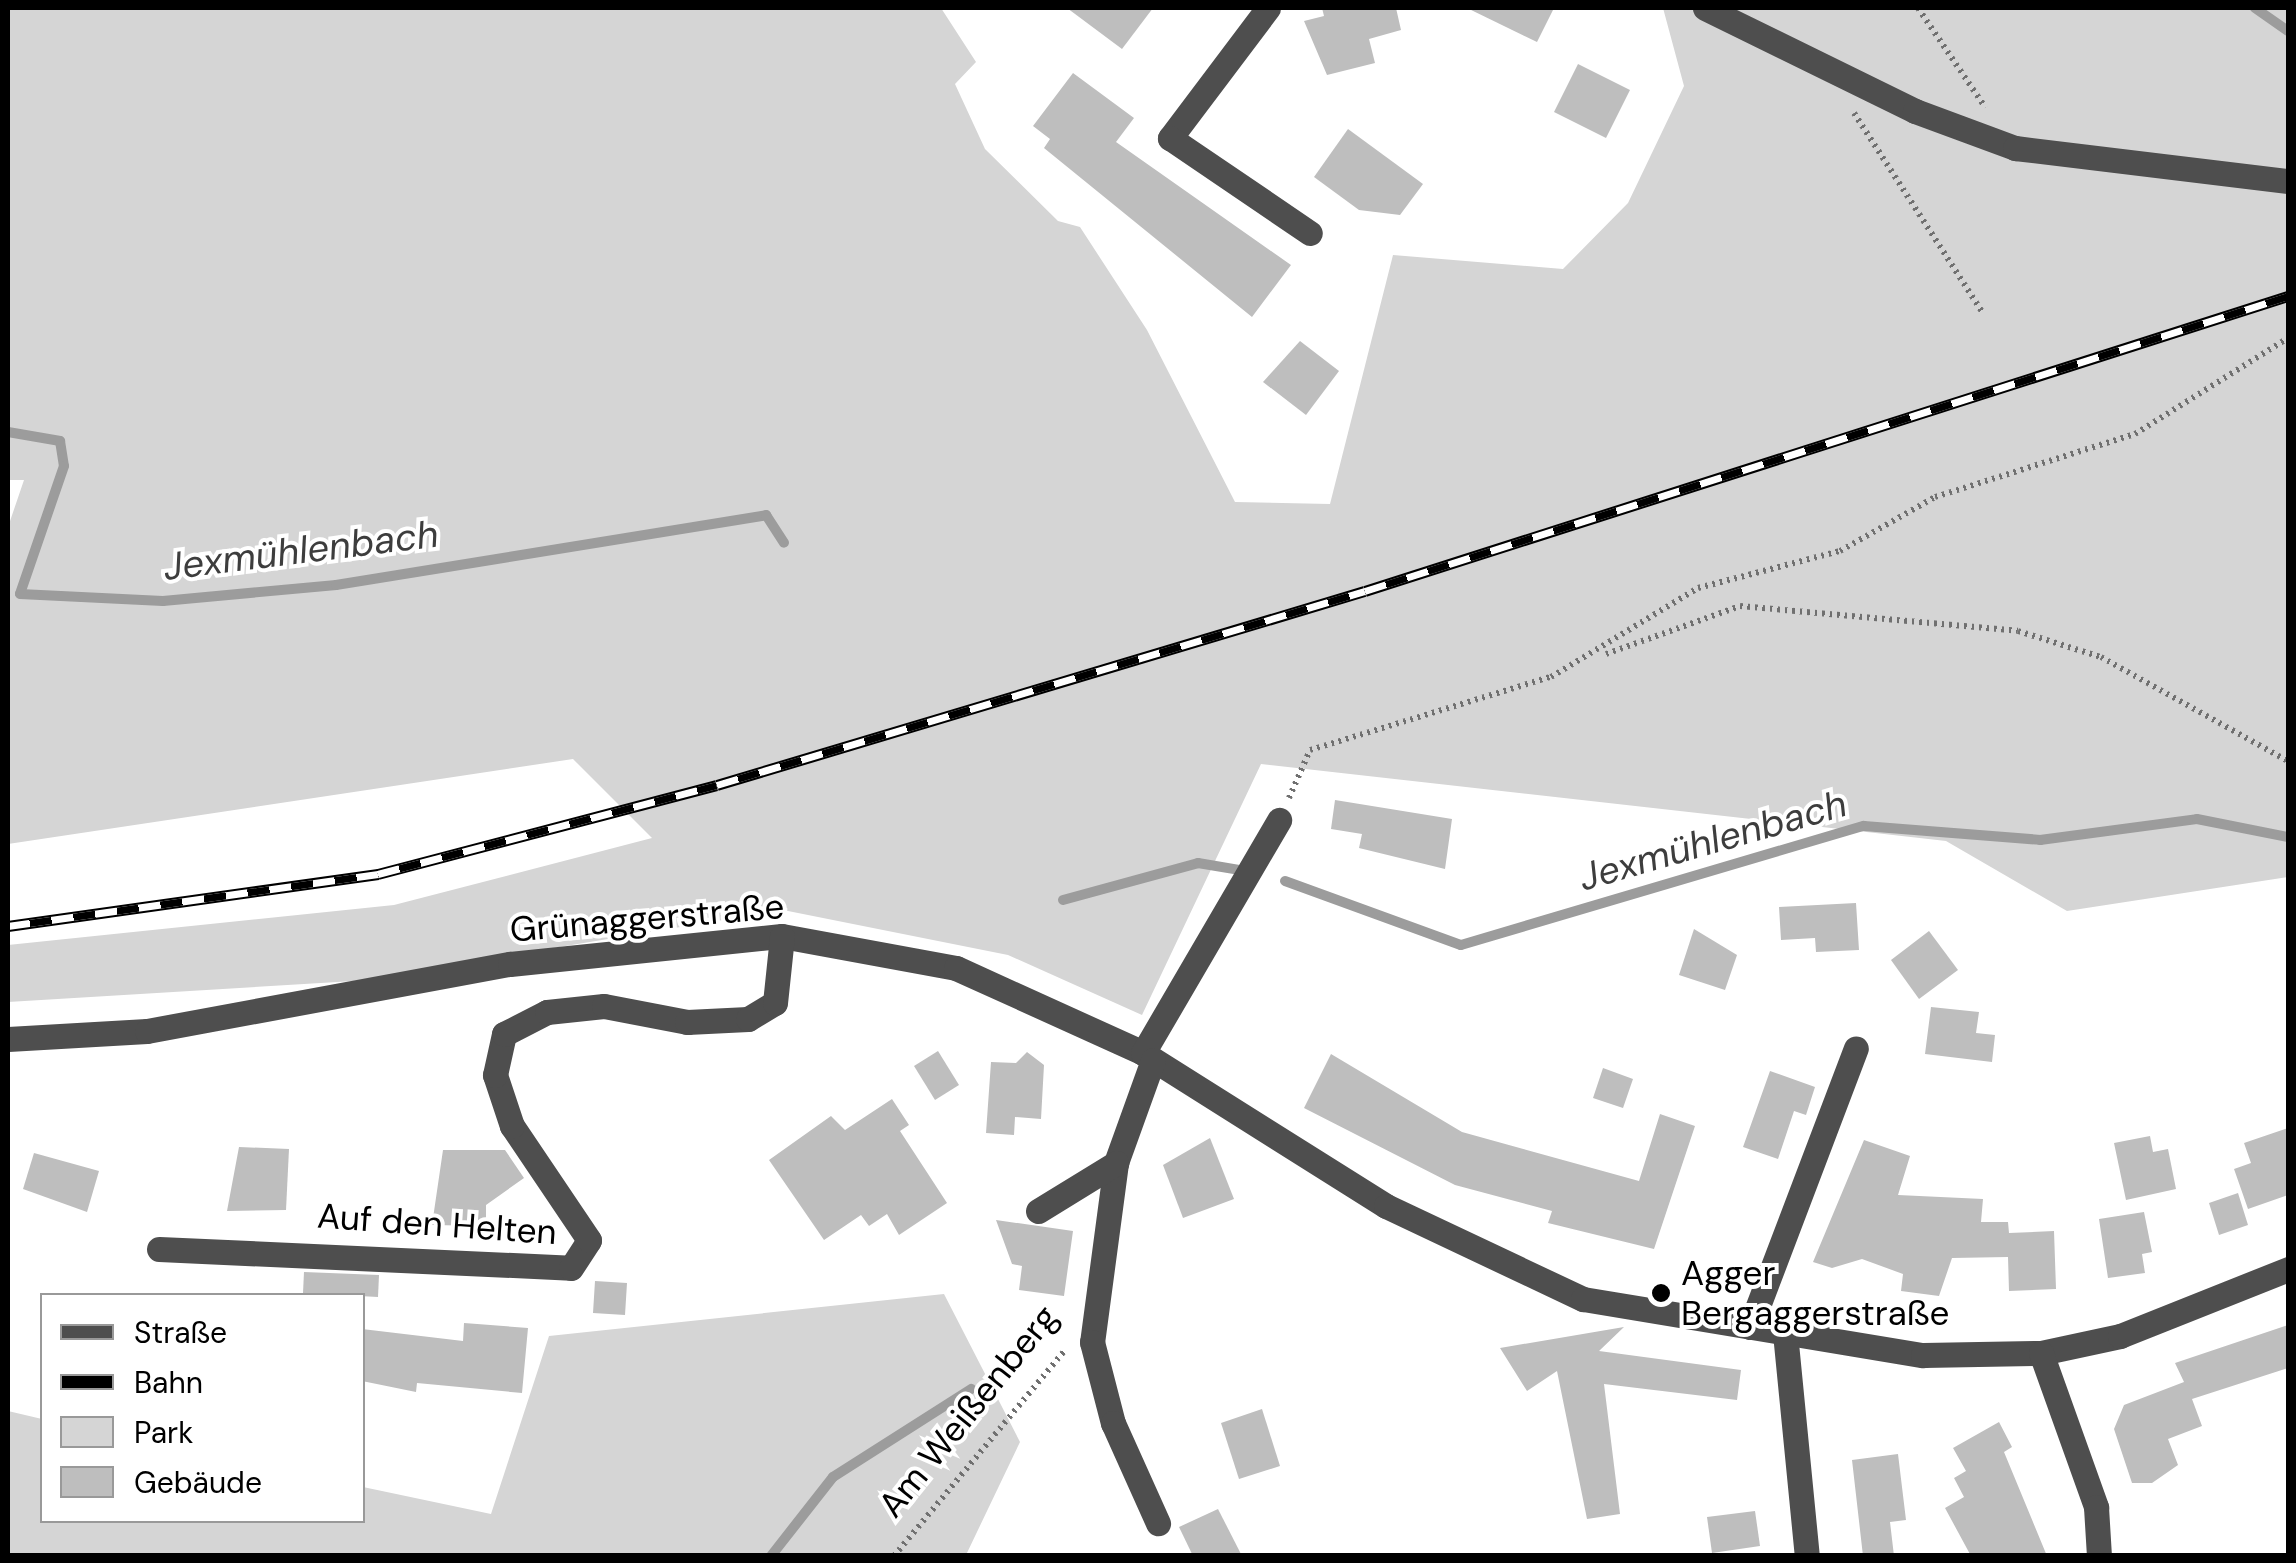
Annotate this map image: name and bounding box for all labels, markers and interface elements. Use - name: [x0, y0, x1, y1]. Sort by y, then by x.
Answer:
- water label: Jexmühlenbach: [161, 512, 441, 590]
- water label: Jexmühlenbach: [1574, 781, 1852, 901]
- street label: Grünaggerstraße: [508, 885, 786, 951]
- street label: Auf den Helten: [316, 1195, 558, 1253]
- place label: Agger Bergaggerstraße: [1681, 1252, 1949, 1334]
- marker: Agger Bergaggerstraße: [1650, 1282, 1672, 1304]
- legend: [40, 1293, 365, 1523]
- street label: Am Weißenberg: [870, 1297, 1066, 1525]
- text: Straße: [134, 1313, 227, 1352]
- text: Bahn: [134, 1363, 203, 1402]
- text: Park: [134, 1413, 193, 1452]
- text: Gebäude: [134, 1463, 262, 1502]

